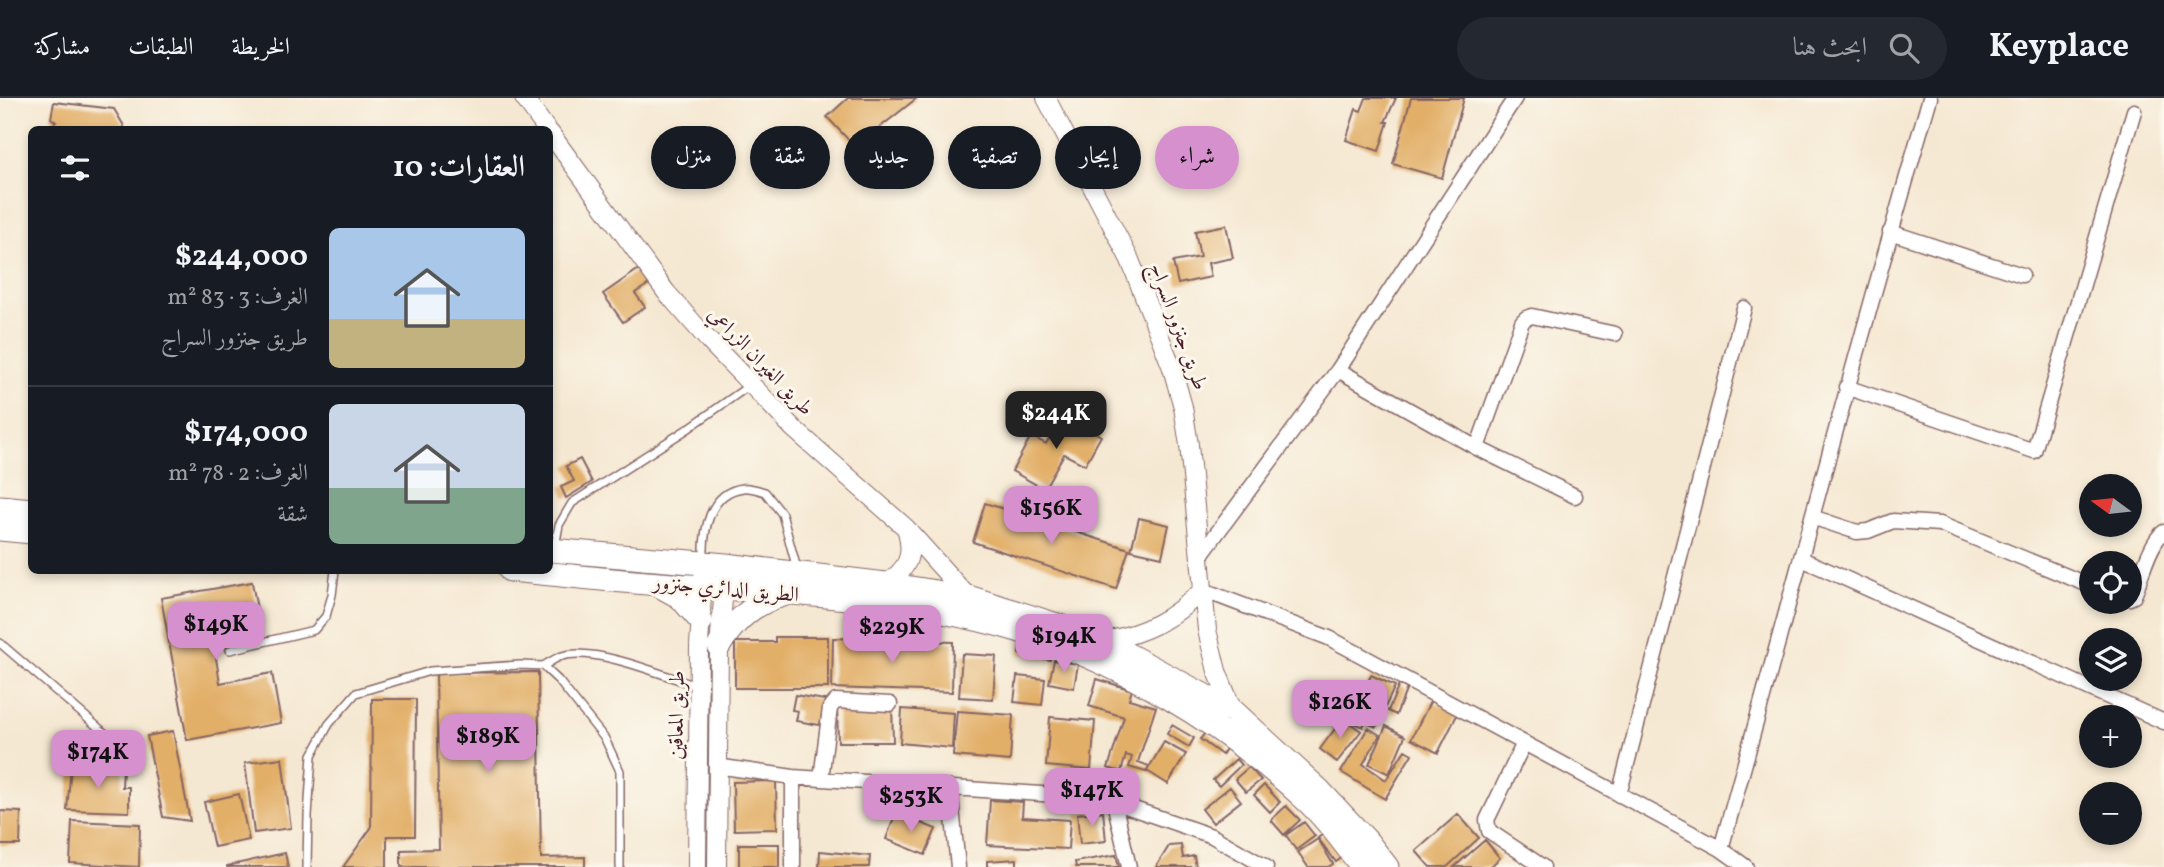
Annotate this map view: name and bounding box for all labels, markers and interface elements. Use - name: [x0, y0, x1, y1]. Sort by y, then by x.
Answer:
- search box: [1457, 17, 1947, 80]
- text: Keyplace: [1989, 25, 2129, 71]
- icon: search: [1885, 29, 1923, 67]
- text: ابحث هنا: [1793, 30, 1867, 66]
- text: مشاركة: [35, 31, 90, 65]
- text: الطبقات: [128, 31, 194, 65]
- text: الخريطة: [232, 31, 290, 65]
- chip: منزل: [651, 126, 736, 189]
- chip: شقة: [750, 126, 830, 189]
- chip: جديد: [844, 126, 934, 189]
- chip: تصفية: [948, 126, 1041, 189]
- chip: إيجار: [1055, 126, 1141, 189]
- chip: شراء: [1155, 126, 1239, 189]
- text: العقارات: 10: [393, 147, 525, 189]
- icon: filters: [56, 149, 94, 187]
- text: $244,000: [175, 236, 308, 278]
- icon: home: [385, 256, 469, 340]
- street label: طريق جنزور السراج: [1138, 259, 1214, 396]
- text: الغرف: 3 · 83 m²: [168, 282, 308, 314]
- street label: طريق الغيران الزراعي: [700, 301, 819, 424]
- text: طريق جنزور السراج: [161, 323, 308, 355]
- pin: $244K: [1007, 392, 1105, 451]
- text: $244K: [1022, 398, 1091, 430]
- text: $174,000: [184, 412, 308, 454]
- icon: home: [385, 432, 469, 516]
- text: الغرف: 2 · 78 m²: [168, 458, 308, 490]
- north arrow: [2079, 474, 2142, 537]
- map controls: [2079, 474, 2142, 845]
- pin: $156K: [1002, 486, 1100, 546]
- text: $156K: [1020, 493, 1082, 525]
- text: شقة: [278, 499, 308, 531]
- button: locate: [2079, 551, 2142, 614]
- street label: الطريق الدائري جنزور: [650, 568, 800, 610]
- pin: $149K: [167, 602, 265, 662]
- pin: $229K: [843, 606, 941, 665]
- text: $149K: [184, 609, 248, 641]
- text: $229K: [859, 612, 925, 644]
- pin: $194K: [1015, 614, 1113, 674]
- text: $194K: [1032, 621, 1096, 653]
- button: layers: [2079, 628, 2142, 691]
- street label: طريق المعاقين: [662, 670, 693, 760]
- pin: $126K: [1291, 680, 1389, 740]
- text: $126K: [1308, 687, 1372, 719]
- button: +: [2079, 705, 2142, 768]
- pin: $189K: [439, 714, 537, 774]
- text: $189K: [456, 721, 520, 753]
- pin: $174K: [49, 730, 147, 790]
- text: $174K: [67, 737, 129, 769]
- pin: $147K: [1043, 768, 1141, 828]
- pin: $253K: [862, 774, 960, 834]
- text: $147K: [1060, 775, 1124, 807]
- text: $253K: [879, 781, 943, 813]
- button: −: [2079, 782, 2142, 845]

